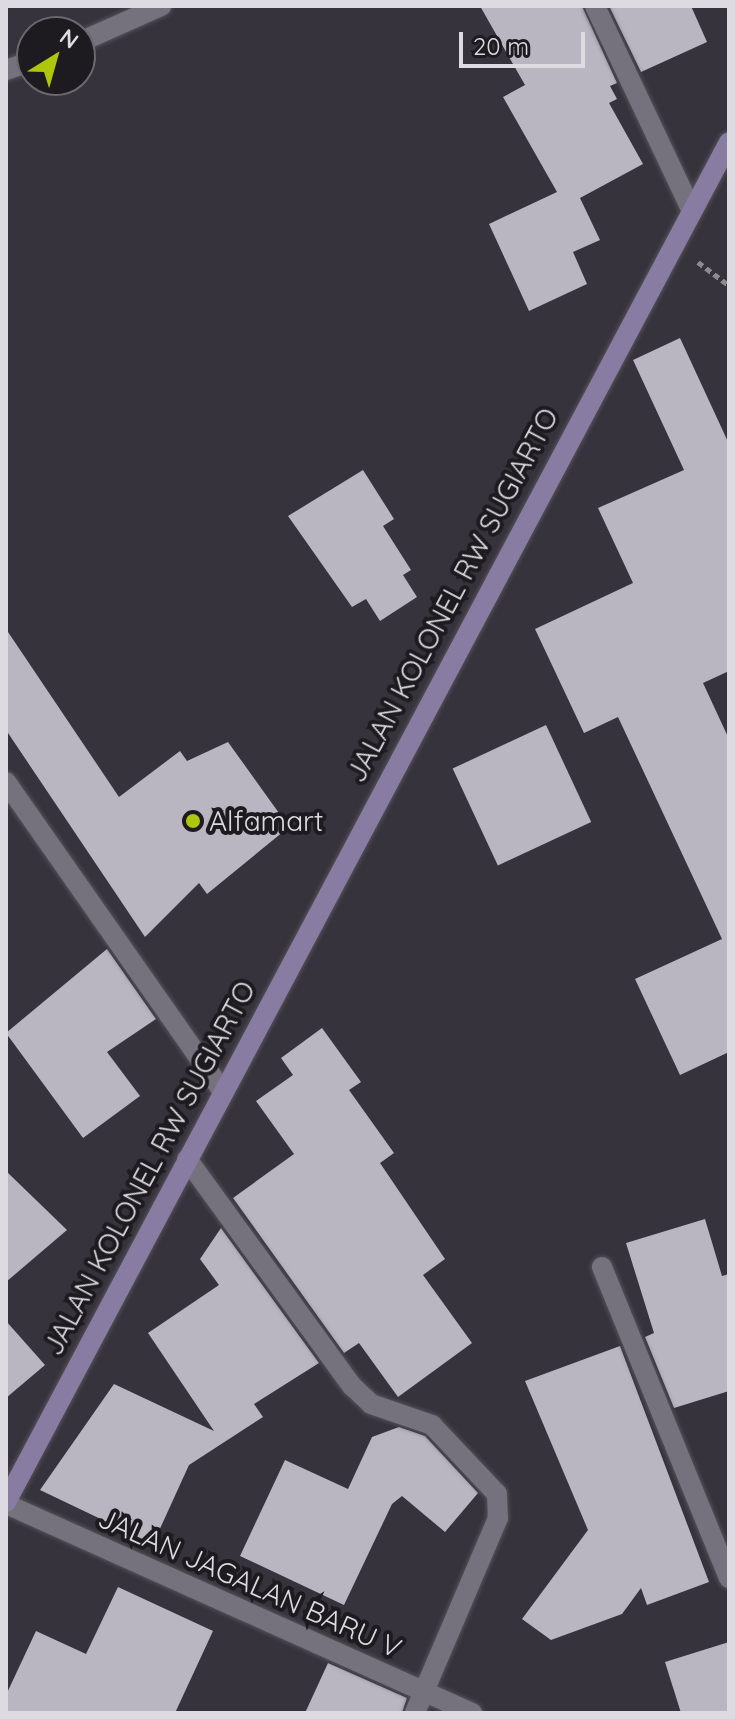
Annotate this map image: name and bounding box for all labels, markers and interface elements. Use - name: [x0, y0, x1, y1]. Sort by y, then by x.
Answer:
- north arrow: [16, 16, 96, 96]
- scale bar: [463, 16, 589, 66]
- text: N: [54, 22, 84, 54]
- text: 20 m: [473, 31, 529, 61]
- street label: JALAN KOLONEL RW SUGIARTO: [339, 402, 565, 788]
- place label: Alfamart: [209, 804, 323, 838]
- marker: Alfamart: [184, 812, 202, 830]
- street label: JALAN KOLONEL RW SUGIARTO: [36, 975, 262, 1361]
- street label: JALAN JAGALAN BARU V: [93, 1501, 407, 1665]

